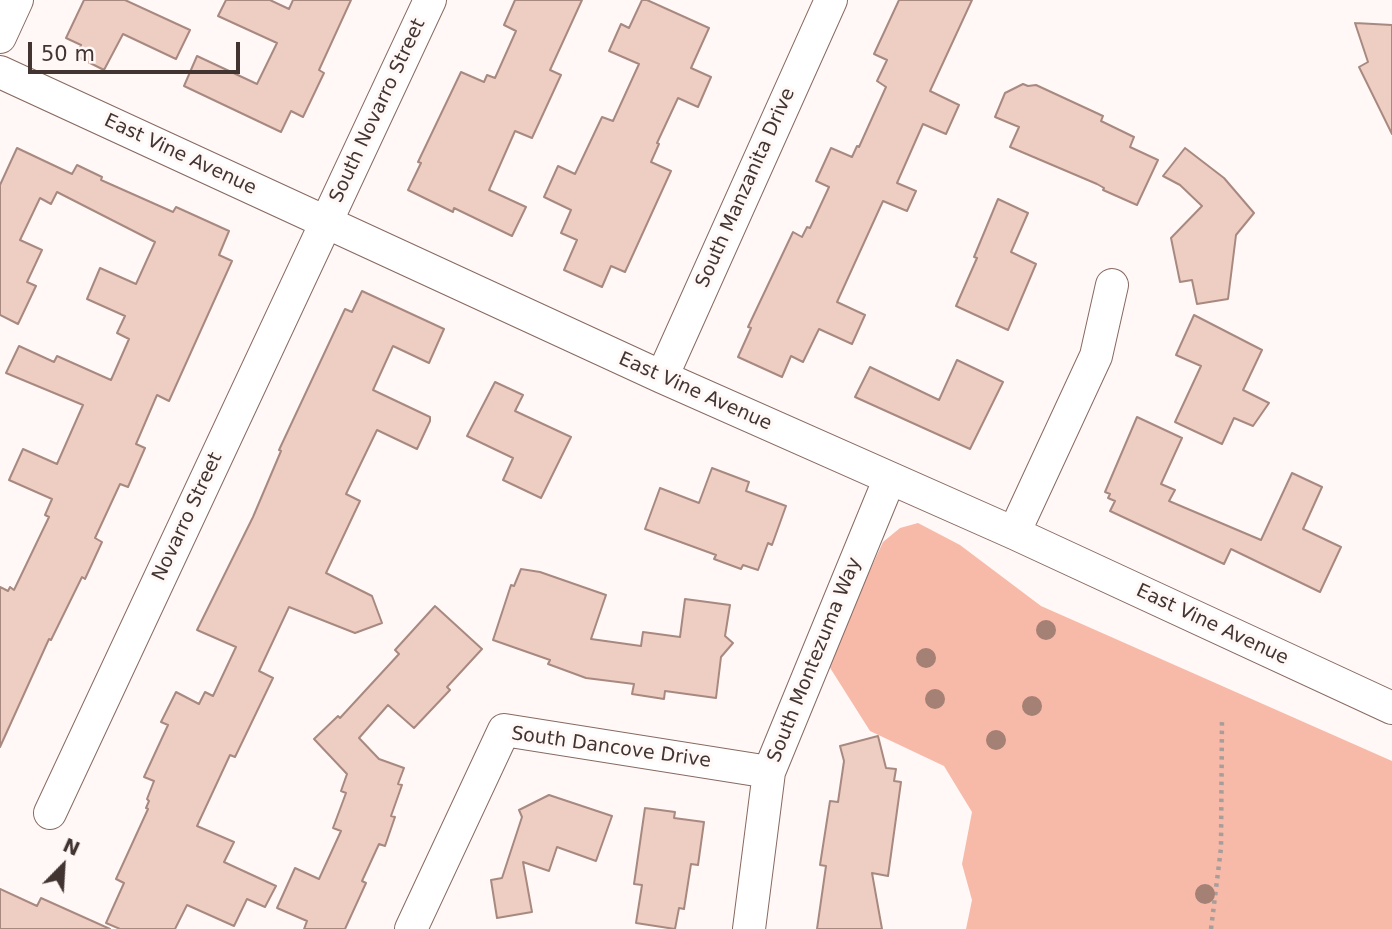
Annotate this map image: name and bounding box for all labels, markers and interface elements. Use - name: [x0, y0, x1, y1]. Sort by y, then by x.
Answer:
- street label: South Novarro Street: [325, 15, 431, 207]
- scale bar: [32, 28, 243, 72]
- text: 50 m: [41, 42, 95, 66]
- street label: South Manzanita Drive: [692, 85, 800, 291]
- street label: East Vine Avenue: [100, 110, 260, 200]
- street label: East Vine Avenue: [615, 348, 775, 436]
- street label: Novarro Street: [148, 449, 228, 585]
- street label: South Montezuma Way: [763, 554, 867, 766]
- street label: East Vine Avenue: [1132, 580, 1292, 670]
- street label: South Dancove Drive: [510, 723, 712, 773]
- north arrow: [28, 831, 98, 901]
- text: N: [60, 834, 83, 860]

